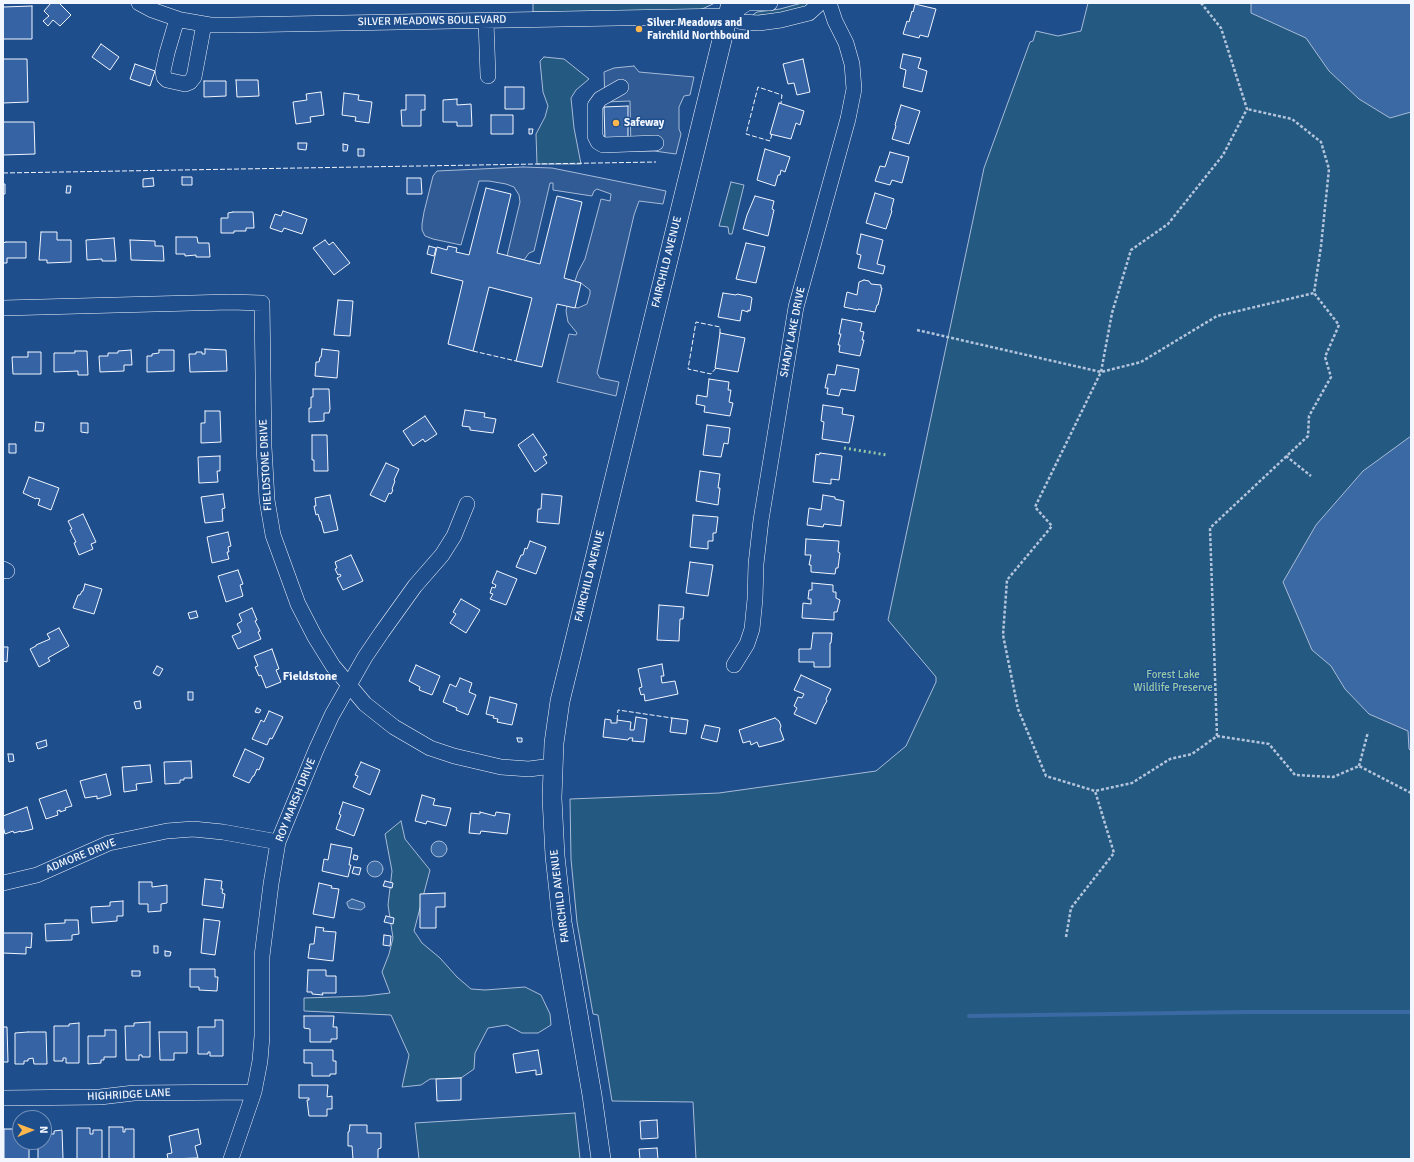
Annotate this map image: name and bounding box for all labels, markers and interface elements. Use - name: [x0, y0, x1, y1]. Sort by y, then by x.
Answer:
- street label: SILVER MEADOWS BOULEVARD: [357, 13, 507, 29]
- place label: Silver Meadows and Fairchild Northbound: [647, 16, 750, 42]
- marker: Silver Meadows and Fairchild Northbound: [634, 24, 644, 34]
- place label: Safeway: [624, 116, 664, 130]
- marker: Safeway: [611, 118, 621, 128]
- street label: FAIRCHILD AVENUE: [649, 215, 685, 309]
- street label: SHADY LAKE DRIVE: [778, 285, 808, 379]
- street label: FIELDSTONE DRIVE: [257, 419, 275, 511]
- street label: FAIRCHILD AVENUE: [572, 529, 608, 623]
- park label: Forest Lake Wildlife Preserve: [1133, 668, 1213, 694]
- district label: Fieldstone: [283, 670, 337, 684]
- street label: ROY MARSH DRIVE: [273, 756, 319, 844]
- street label: ADMORE DRIVE: [44, 836, 118, 876]
- street label: FAIRCHILD AVENUE: [548, 849, 572, 943]
- street label: HIGHRIDGE LANE: [87, 1086, 171, 1104]
- north arrow: [12, 1110, 52, 1150]
- text: N: [37, 1126, 50, 1134]

